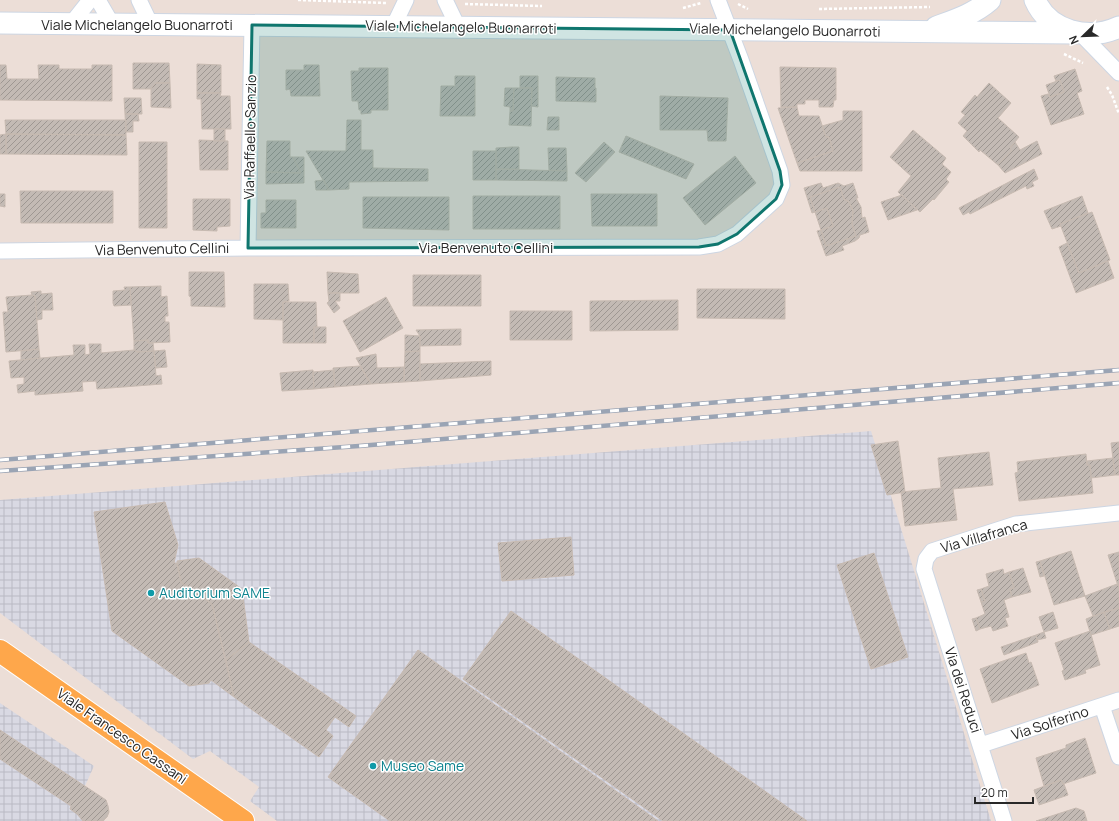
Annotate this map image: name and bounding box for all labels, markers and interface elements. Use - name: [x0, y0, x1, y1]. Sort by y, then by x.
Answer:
- street label: Viale Michelangelo Buonarroti: [41, 15, 233, 34]
- street label: Viale Michelangelo Buonarroti: [365, 15, 557, 38]
- north arrow: [1063, 16, 1103, 56]
- street label: Viale Michelangelo Buonarroti: [689, 18, 881, 41]
- text: N: [1065, 33, 1082, 47]
- street label: Via Raffaello Sanzio: [239, 74, 260, 200]
- street label: Via Benvenuto Cellini: [95, 238, 229, 259]
- street label: Via Benvenuto Cellini: [419, 238, 553, 257]
- street label: Via Villafranca: [938, 514, 1029, 557]
- place label: Auditorium SAME: [159, 583, 270, 602]
- marker: Auditorium SAME: [146, 588, 156, 598]
- street label: Via dei Reduci: [941, 645, 986, 735]
- street label: Viale Francesco Cassani: [53, 683, 191, 788]
- street label: Via Solferino: [1009, 701, 1091, 744]
- place label: Museo Same: [381, 756, 464, 775]
- marker: Museo Same: [368, 761, 378, 771]
- scale bar: [975, 779, 1033, 805]
- text: 20 m: [981, 784, 1008, 801]

